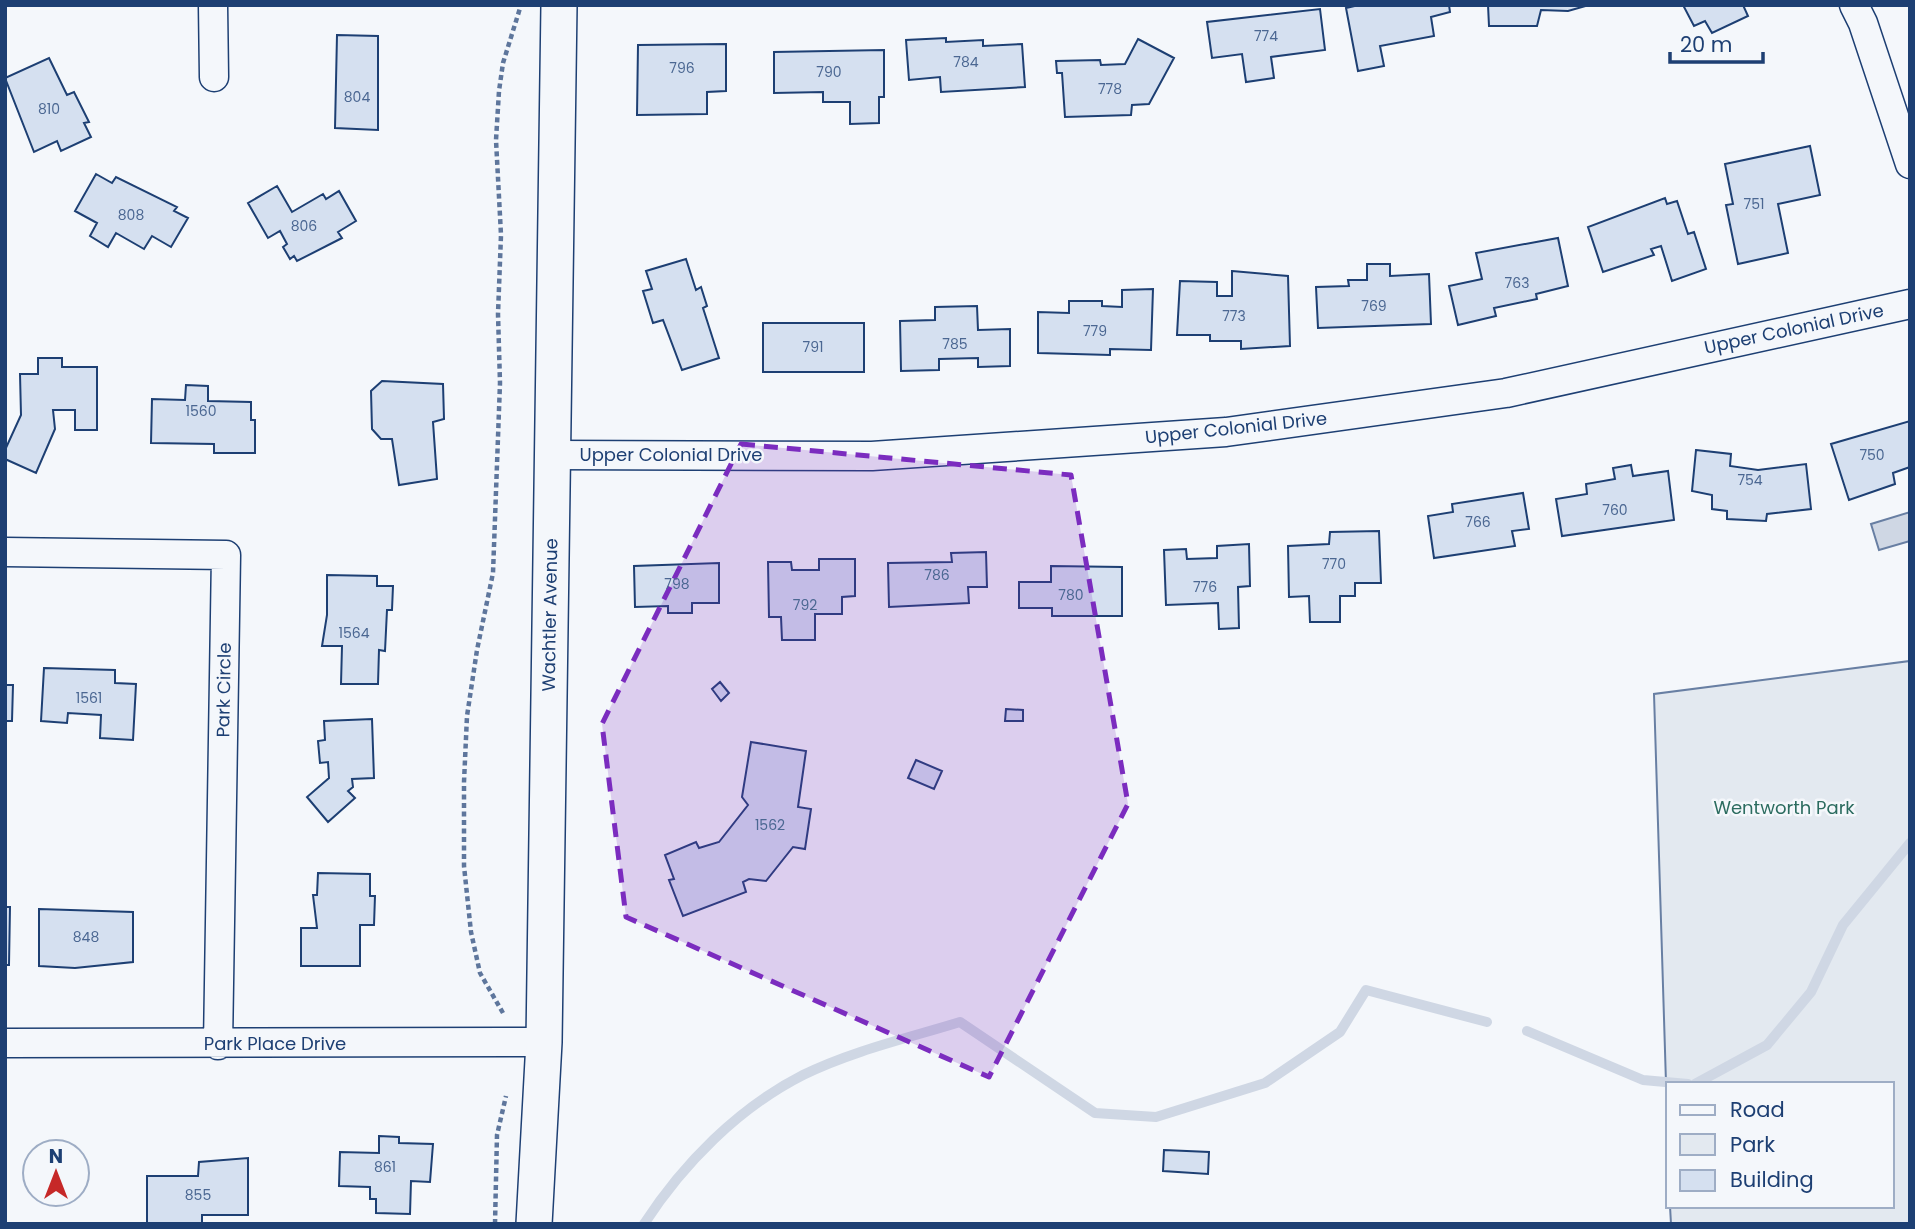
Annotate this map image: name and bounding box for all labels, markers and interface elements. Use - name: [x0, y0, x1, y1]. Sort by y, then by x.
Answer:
- scale bar: [1670, 21, 1763, 65]
- house number: 774: [1254, 26, 1278, 46]
- text: 20 m: [1680, 30, 1733, 59]
- house number: 784: [953, 52, 979, 72]
- house number: 796: [669, 58, 695, 78]
- house number: 790: [816, 62, 842, 82]
- house number: 778: [1098, 79, 1122, 99]
- house number: 804: [344, 87, 370, 107]
- house number: 810: [38, 99, 60, 119]
- house number: 751: [1744, 194, 1764, 214]
- house number: 808: [118, 205, 144, 225]
- house number: 806: [291, 216, 317, 236]
- house number: 763: [1505, 273, 1529, 293]
- house number: 769: [1361, 296, 1387, 316]
- street label: Upper Colonial Drive: [1702, 297, 1886, 360]
- house number: 773: [1222, 306, 1246, 326]
- house number: 779: [1083, 321, 1107, 341]
- house number: 785: [942, 334, 968, 354]
- house number: 791: [803, 337, 823, 357]
- house number: 1560: [186, 401, 216, 421]
- street label: Upper Colonial Drive: [1144, 406, 1328, 449]
- street label: Upper Colonial Drive: [579, 442, 763, 467]
- house number: 750: [1859, 445, 1885, 465]
- house number: 754: [1737, 470, 1763, 490]
- house number: 760: [1602, 500, 1628, 520]
- house number: 766: [1465, 512, 1491, 532]
- street label: Wachtler Avenue: [536, 538, 563, 692]
- house number: 770: [1322, 554, 1346, 574]
- house number: 786: [924, 565, 950, 585]
- house number: 798: [664, 574, 690, 594]
- house number: 776: [1193, 577, 1217, 597]
- house number: 780: [1058, 585, 1084, 605]
- house number: 792: [793, 595, 817, 615]
- house number: 1564: [339, 623, 370, 643]
- street label: Park Circle: [210, 642, 237, 738]
- house number: 1561: [76, 688, 102, 708]
- park label: Wentworth Park: [1713, 795, 1855, 820]
- house number: 1562: [755, 815, 785, 835]
- house number: 848: [73, 927, 99, 947]
- street label: Park Place Drive: [204, 1031, 346, 1056]
- legend: [1666, 1082, 1894, 1208]
- text: Road: [1730, 1095, 1785, 1124]
- text: Park: [1730, 1130, 1775, 1159]
- north arrow: [21, 1138, 91, 1208]
- text: N: [49, 1143, 63, 1170]
- house number: 861: [374, 1157, 396, 1177]
- text: Building: [1730, 1165, 1814, 1194]
- house number: 855: [185, 1185, 211, 1205]

